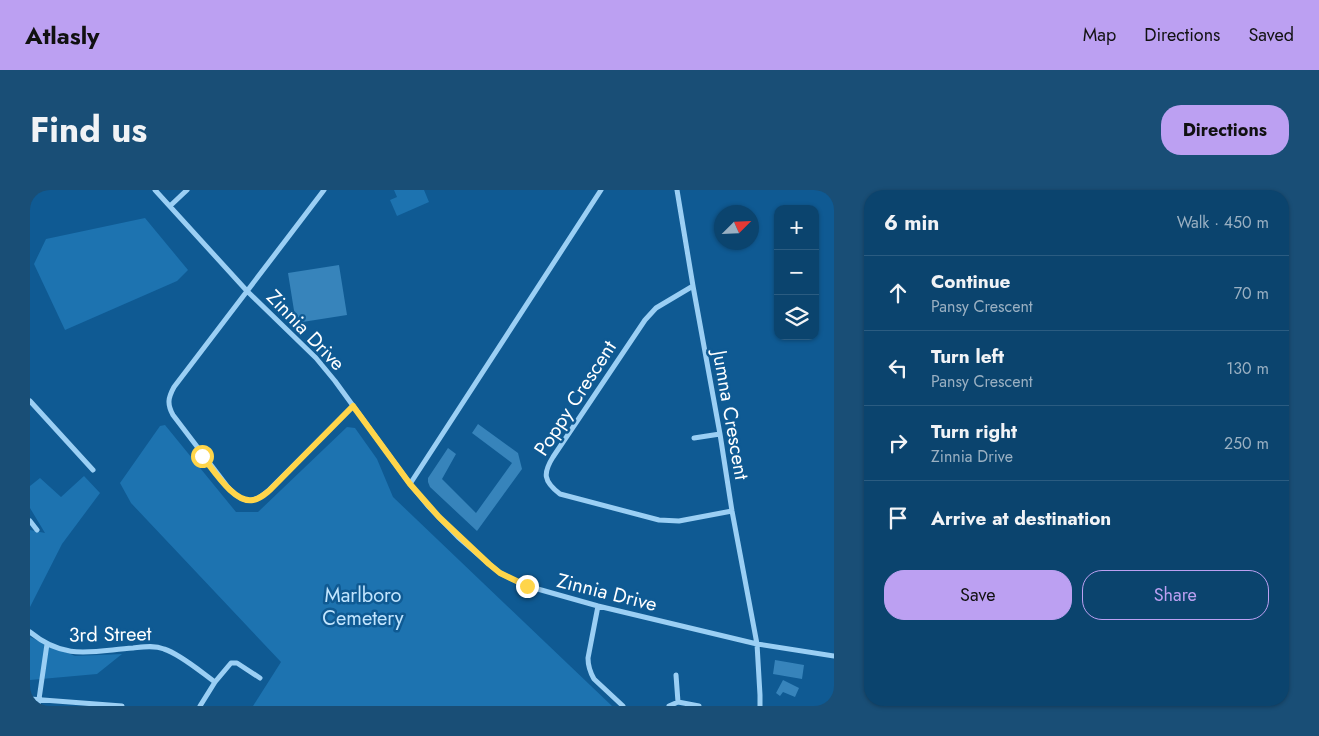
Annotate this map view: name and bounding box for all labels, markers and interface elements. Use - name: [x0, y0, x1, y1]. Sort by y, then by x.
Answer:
- text: Atlasly: [25, 18, 100, 53]
- text: Map: [1083, 22, 1116, 48]
- text: Directions: [1144, 22, 1220, 48]
- text: Saved: [1248, 22, 1294, 48]
- text: Find us: [30, 105, 147, 155]
- button: Directions: [1161, 105, 1289, 155]
- north arrow: [714, 205, 759, 250]
- map controls: [774, 205, 819, 340]
- button: +: [774, 205, 819, 250]
- text: 6 min: [884, 208, 939, 238]
- text: Walk · 450 m: [1177, 211, 1269, 234]
- button: −: [774, 250, 819, 295]
- text: Continue: [931, 268, 1010, 295]
- icon: ahead: [884, 279, 912, 307]
- text: 70 m: [1234, 282, 1269, 305]
- street label: Zinnia Drive: [260, 283, 352, 377]
- button: layers: [774, 295, 819, 340]
- text: Pansy Crescent: [931, 295, 1033, 318]
- street label: Poppy Crescent: [527, 335, 624, 462]
- text: Turn left: [931, 343, 1004, 370]
- street label: Jumna Crescent: [704, 345, 756, 482]
- icon: left: [884, 354, 912, 382]
- text: 130 m: [1226, 357, 1269, 380]
- text: Pansy Crescent: [931, 370, 1033, 393]
- text: Turn right: [931, 418, 1017, 445]
- icon: right: [884, 429, 912, 457]
- text: 250 m: [1224, 432, 1269, 455]
- route start: [191, 445, 214, 468]
- text: Zinnia Drive: [931, 445, 1013, 468]
- icon: arrive: [884, 504, 912, 532]
- text: Arrive at destination: [931, 505, 1111, 532]
- street label: Zinnia Drive: [554, 566, 660, 619]
- button: Save: [884, 570, 1072, 620]
- button: Share: [1082, 570, 1269, 620]
- route end: [516, 575, 539, 598]
- park label: Marlboro Cemetery: [322, 581, 404, 633]
- street label: 3rd Street: [68, 619, 152, 650]

